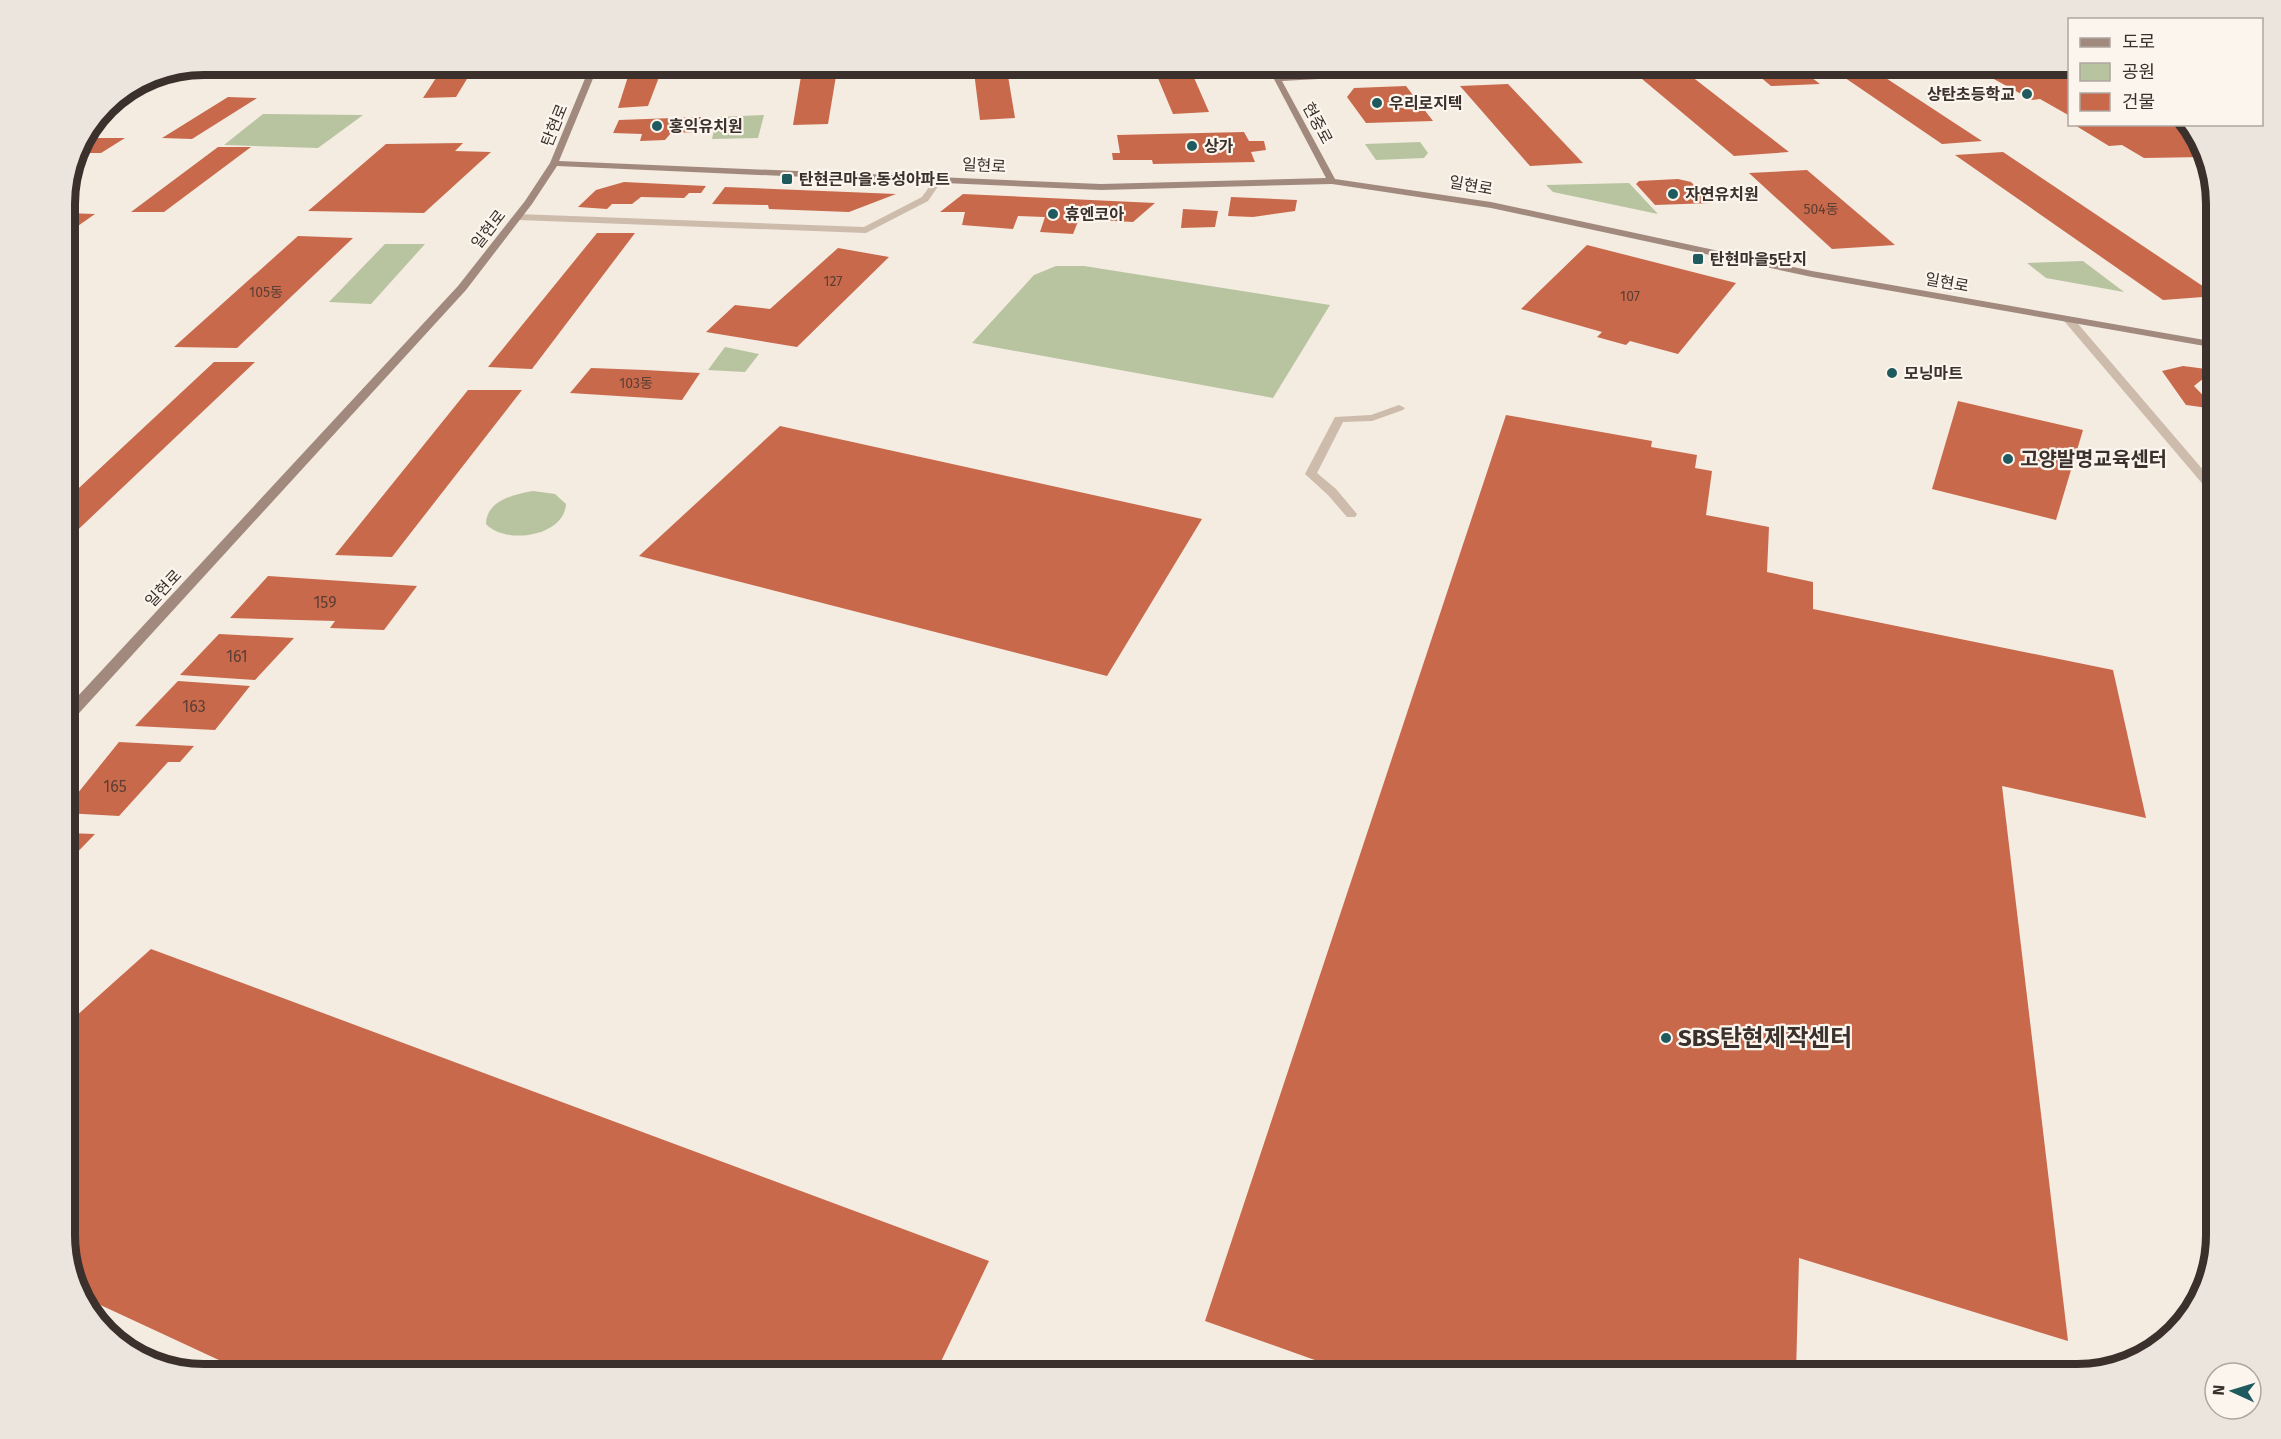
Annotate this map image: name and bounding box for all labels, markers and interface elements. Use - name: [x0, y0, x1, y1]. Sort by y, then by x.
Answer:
- legend: [2068, 18, 2263, 126]
- text: 도로: [2122, 31, 2155, 53]
- text: 공원: [2122, 61, 2155, 83]
- place label: 상탄초등학교: [1927, 85, 2015, 104]
- marker: 상탄초등학교: [2020, 87, 2034, 101]
- text: 건물: [2122, 91, 2155, 113]
- place label: 우리로지텍: [1389, 94, 1463, 113]
- marker: 우리로지텍: [1370, 96, 1384, 110]
- street label: 현중로: [1299, 99, 1336, 147]
- street label: 탄현로: [537, 101, 572, 149]
- place label: 홍익유치원: [669, 117, 743, 136]
- marker: 홍익유치원: [650, 119, 664, 133]
- place label: 상가: [1204, 137, 1234, 156]
- marker: 상가: [1185, 139, 1199, 153]
- street label: 일현로: [961, 155, 1007, 176]
- place label: 탄현큰마을.동성아파트: [799, 170, 950, 189]
- marker: 탄현큰마을.동성아파트: [780, 172, 794, 186]
- street label: 일현로: [1448, 172, 1495, 199]
- place label: 자연유치원: [1685, 185, 1759, 204]
- marker: 자연유치원: [1666, 187, 1680, 201]
- house number: 504동: [1803, 201, 1839, 218]
- place label: 휴엔코아: [1065, 205, 1124, 224]
- street label: 일현로: [467, 206, 510, 253]
- marker: 휴엔코아: [1046, 207, 1060, 221]
- place label: 탄현마을5단지: [1710, 250, 1807, 269]
- marker: 탄현마을5단지: [1691, 252, 1705, 266]
- street label: 일현로: [1924, 269, 1971, 296]
- house number: 127: [823, 273, 843, 290]
- house number: 105동: [249, 284, 283, 301]
- house number: 107: [1620, 288, 1640, 305]
- place label: 모닝마트: [1904, 364, 1963, 383]
- marker: 모닝마트: [1885, 366, 1899, 380]
- house number: 103동: [619, 375, 653, 392]
- place label: 고양발명교육센터: [2020, 447, 2167, 471]
- marker: 고양발명교육센터: [2001, 452, 2015, 466]
- street label: 일현로: [141, 566, 186, 611]
- house number: 159: [313, 593, 337, 612]
- house number: 161: [226, 647, 248, 666]
- house number: 163: [182, 697, 206, 716]
- house number: 165: [103, 777, 127, 796]
- place label: SBS탄현제작센터: [1678, 1024, 1852, 1052]
- marker: SBS탄현제작센터: [1659, 1031, 1673, 1045]
- north arrow: [2203, 1361, 2263, 1421]
- text: N: [2209, 1384, 2228, 1396]

